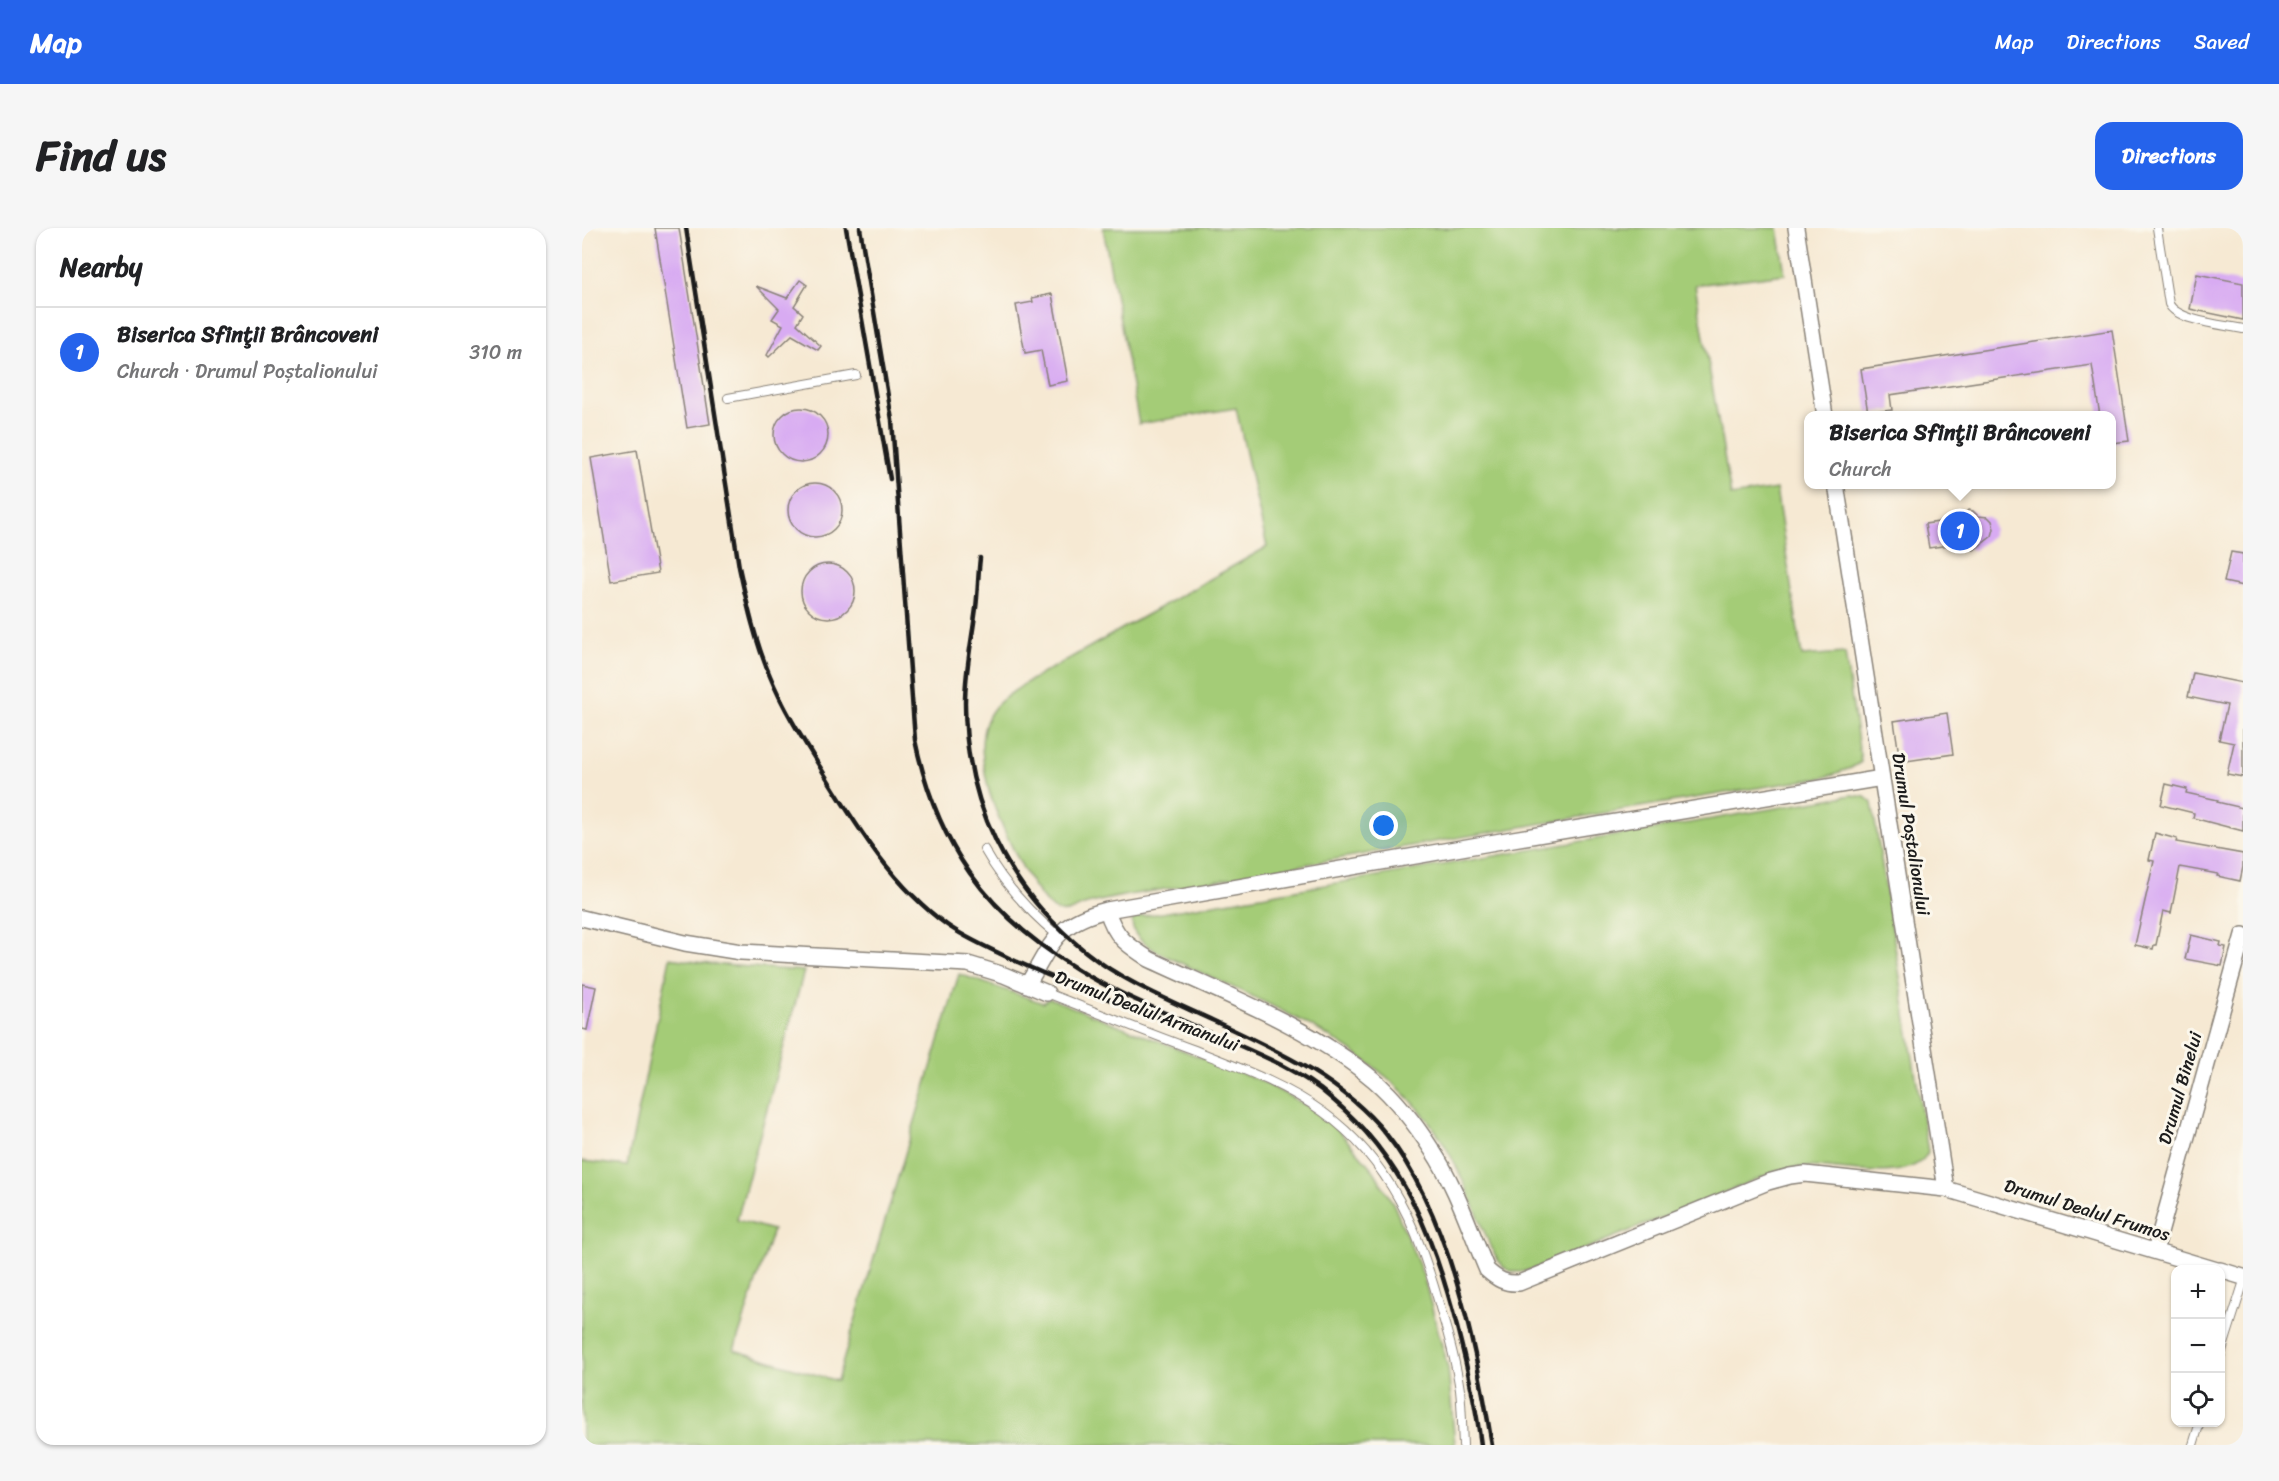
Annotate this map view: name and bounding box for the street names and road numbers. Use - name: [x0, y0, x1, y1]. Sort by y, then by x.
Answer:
- street label: Drumul Poștalionului: [1882, 750, 1940, 919]
- street label: Drumul Dealul Armanului: [1050, 961, 1245, 1061]
- street label: Drumul Binelui: [2149, 1027, 2212, 1148]
- street label: Drumul Dealul Frumos: [2000, 1170, 2175, 1251]

